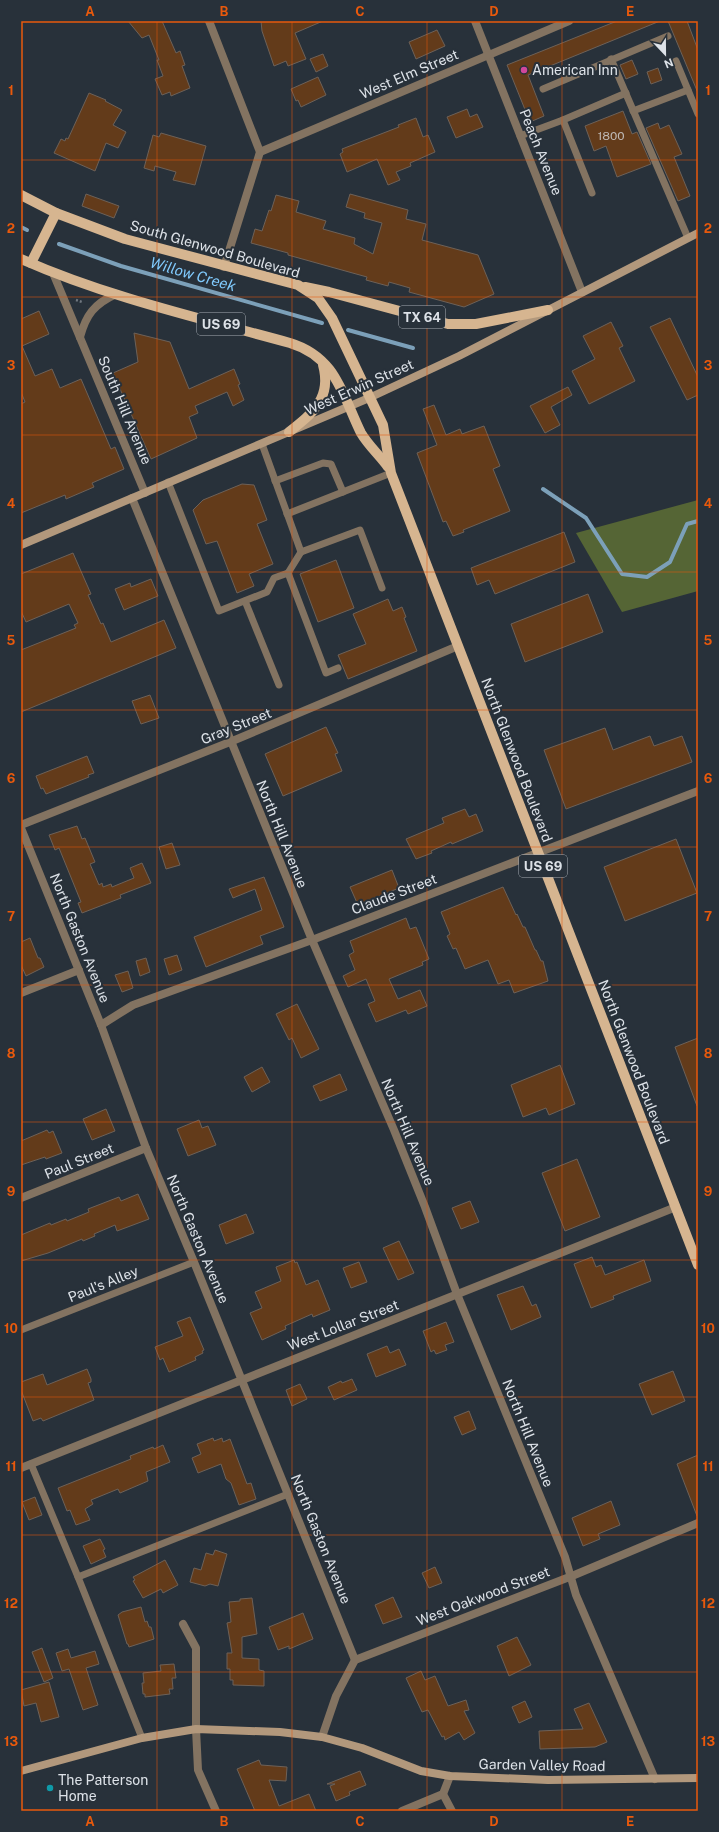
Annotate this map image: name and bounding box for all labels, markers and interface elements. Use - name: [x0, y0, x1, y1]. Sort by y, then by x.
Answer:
- text: A: [85, 4, 95, 19]
- text: B: [220, 4, 229, 19]
- text: C: [355, 4, 365, 19]
- text: D: [489, 4, 499, 19]
- text: E: [626, 4, 634, 19]
- north arrow: [645, 34, 685, 74]
- street label: West Elm Street: [357, 46, 461, 102]
- text: N: [663, 56, 675, 70]
- place label: American Inn: [532, 62, 618, 78]
- marker: American Inn: [519, 65, 529, 75]
- text: 1: [8, 83, 14, 98]
- text: 1: [705, 83, 711, 98]
- street label: Peach Avenue: [516, 107, 566, 197]
- house number: 1800: [597, 129, 625, 143]
- street label: South Glenwood Boulevard: [128, 217, 302, 281]
- text: 2: [7, 221, 15, 236]
- text: 2: [704, 221, 712, 236]
- water label: Willow Creek: [148, 254, 239, 295]
- road number: TX 64: [399, 306, 445, 328]
- road number: US 69: [197, 313, 245, 335]
- street label: South Hill Avenue: [95, 353, 155, 467]
- street label: West Erwin Street: [302, 356, 416, 418]
- text: 3: [7, 358, 16, 373]
- text: 3: [704, 358, 713, 373]
- text: 4: [7, 496, 16, 511]
- text: 4: [704, 496, 713, 511]
- text: 5: [7, 633, 16, 648]
- text: 5: [704, 633, 713, 648]
- street label: North Glenwood Boulevard: [478, 676, 556, 844]
- street label: Gray Street: [198, 705, 274, 747]
- text: 6: [7, 771, 16, 786]
- text: 6: [704, 771, 713, 786]
- street label: North Hill Avenue: [253, 778, 311, 890]
- road number: US 69: [519, 855, 567, 877]
- street label: Claude Street: [349, 870, 439, 918]
- street label: North Gaston Avenue: [47, 871, 113, 1005]
- text: 7: [7, 909, 15, 924]
- text: 7: [704, 909, 712, 924]
- street label: North Glenwood Boulevard: [595, 978, 673, 1146]
- text: 8: [7, 1046, 16, 1061]
- text: 8: [704, 1046, 713, 1061]
- street label: North Hill Avenue: [378, 1076, 438, 1188]
- street label: Paul Street: [42, 1140, 116, 1182]
- street label: North Gaston Avenue: [164, 1172, 232, 1306]
- text: 9: [7, 1184, 15, 1199]
- text: 9: [704, 1184, 712, 1199]
- street label: Paul's Alley: [66, 1262, 141, 1305]
- street label: West Lollar Street: [285, 1296, 401, 1354]
- text: 10: [4, 1321, 18, 1336]
- text: 10: [701, 1321, 715, 1336]
- street label: North Hill Avenue: [499, 1377, 557, 1489]
- text: 11: [5, 1459, 17, 1474]
- text: 11: [702, 1459, 714, 1474]
- street label: North Gaston Avenue: [288, 1472, 354, 1606]
- street label: West Oakwood Street: [414, 1563, 552, 1629]
- text: 12: [4, 1596, 18, 1611]
- text: 12: [701, 1596, 715, 1611]
- text: 13: [4, 1734, 18, 1749]
- text: 13: [701, 1734, 715, 1749]
- street label: Garden Valley Road: [478, 1756, 606, 1774]
- place label: The Patterson Home: [58, 1772, 148, 1804]
- marker: The Patterson Home: [45, 1783, 55, 1793]
- text: A: [85, 1814, 95, 1829]
- text: B: [220, 1814, 229, 1829]
- text: C: [355, 1814, 365, 1829]
- text: D: [489, 1814, 499, 1829]
- text: E: [626, 1814, 634, 1829]

